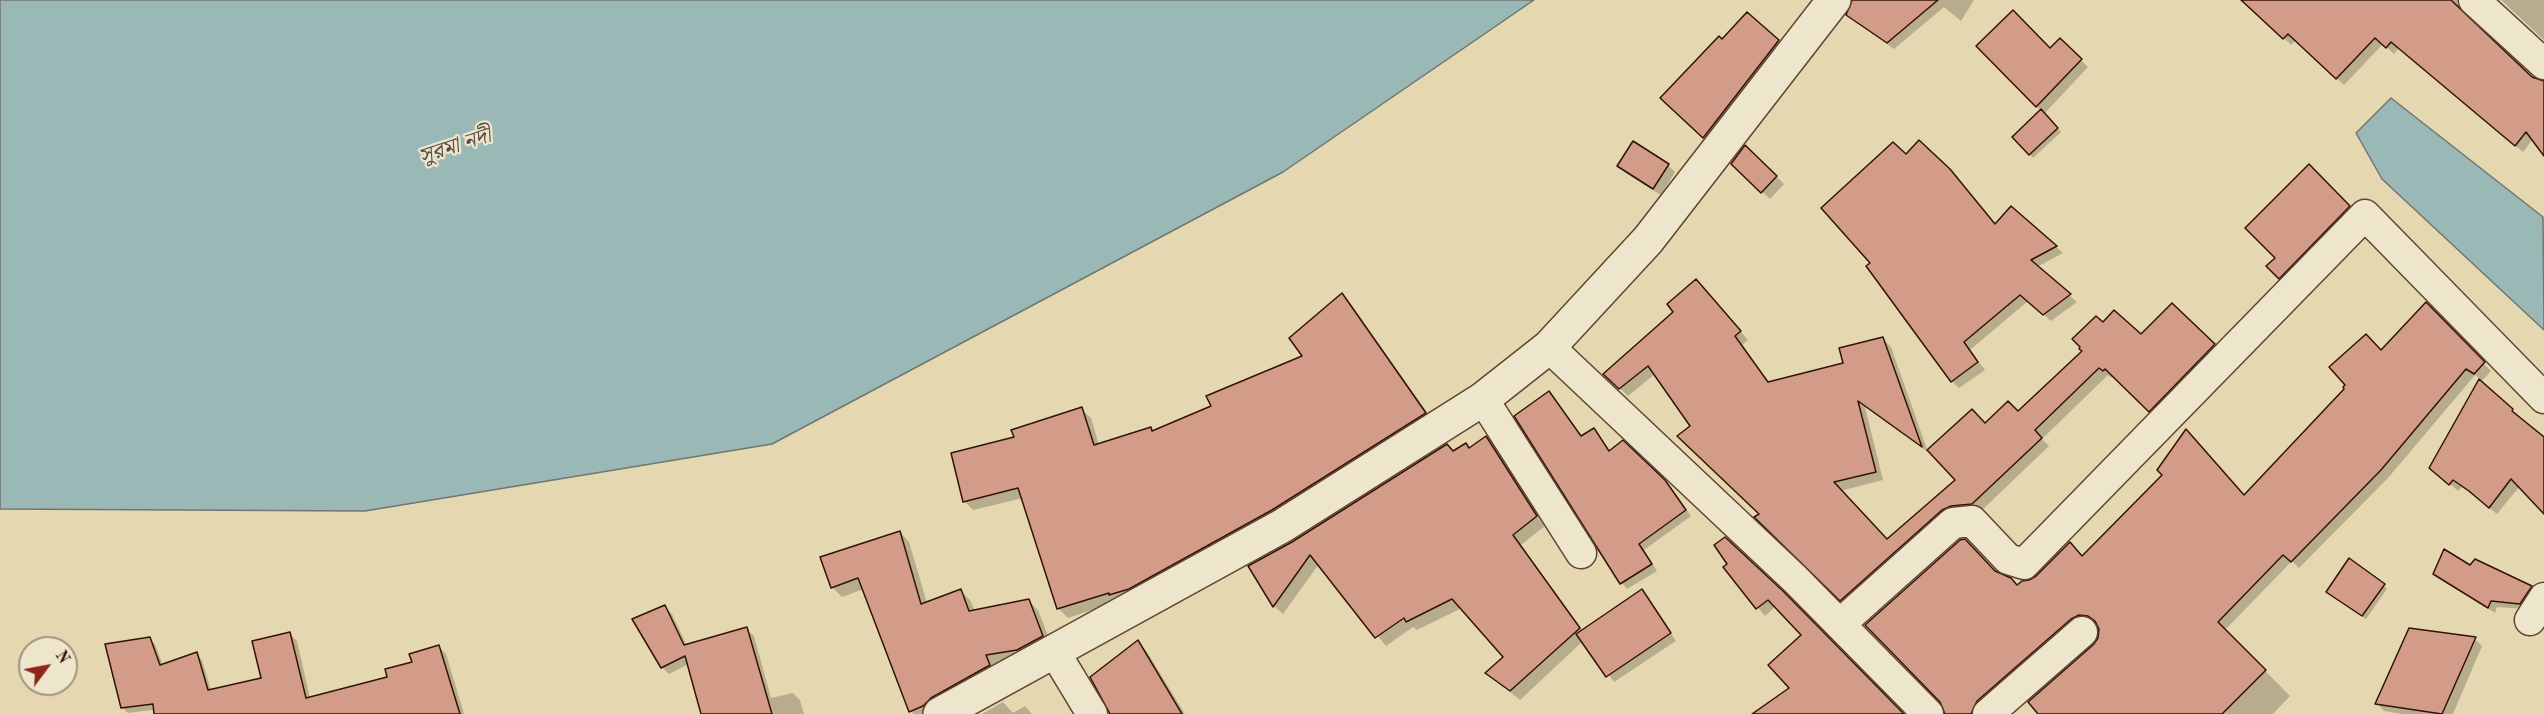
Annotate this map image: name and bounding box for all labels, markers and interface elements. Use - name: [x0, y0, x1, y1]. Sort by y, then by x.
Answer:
- water label: সুরমা নদী: [416, 123, 494, 171]
- north arrow: [18, 636, 78, 696]
- text: N: [52, 648, 72, 667]

